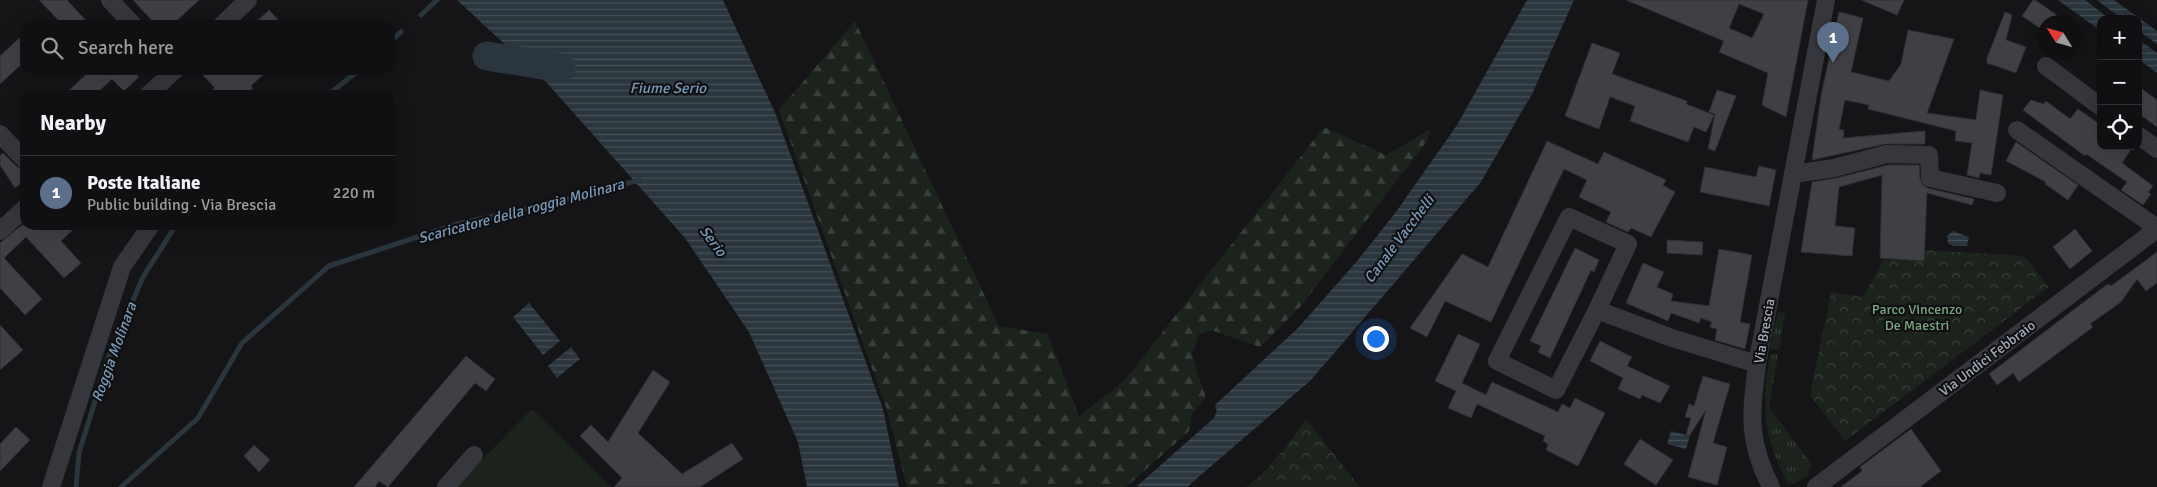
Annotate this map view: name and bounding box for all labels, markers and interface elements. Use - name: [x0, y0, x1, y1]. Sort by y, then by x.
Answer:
- north arrow: [2037, 15, 2082, 60]
- map controls: [2097, 15, 2142, 150]
- button: +: [2097, 15, 2142, 60]
- search box: [20, 20, 395, 75]
- pin: 1: [1817, 22, 1849, 63]
- icon: search: [38, 34, 66, 62]
- text: Search here: [78, 36, 174, 60]
- button: −: [2097, 60, 2142, 105]
- water label: Fiume Serio: [630, 79, 707, 97]
- button: locate: [2097, 105, 2142, 150]
- text: Nearby: [40, 110, 106, 136]
- text: Poste Italiane: [87, 171, 200, 195]
- water label: Scaricatore della roggia Molinara: [416, 175, 626, 247]
- text: 1: [52, 183, 60, 203]
- text: 220 m: [333, 183, 375, 203]
- water label: Canale Vacchelli: [1360, 190, 1439, 286]
- text: Public building · Via Brescia: [87, 195, 276, 215]
- water label: Serio: [696, 222, 731, 261]
- street label: Via Brescia: [1750, 297, 1779, 365]
- water label: Roggia Molinara: [88, 299, 140, 404]
- park label: Parco Vincenzo De Maestri: [1872, 301, 1962, 334]
- street label: Via Undici Febbraio: [1936, 317, 2039, 400]
- your location: [1363, 326, 1389, 352]

